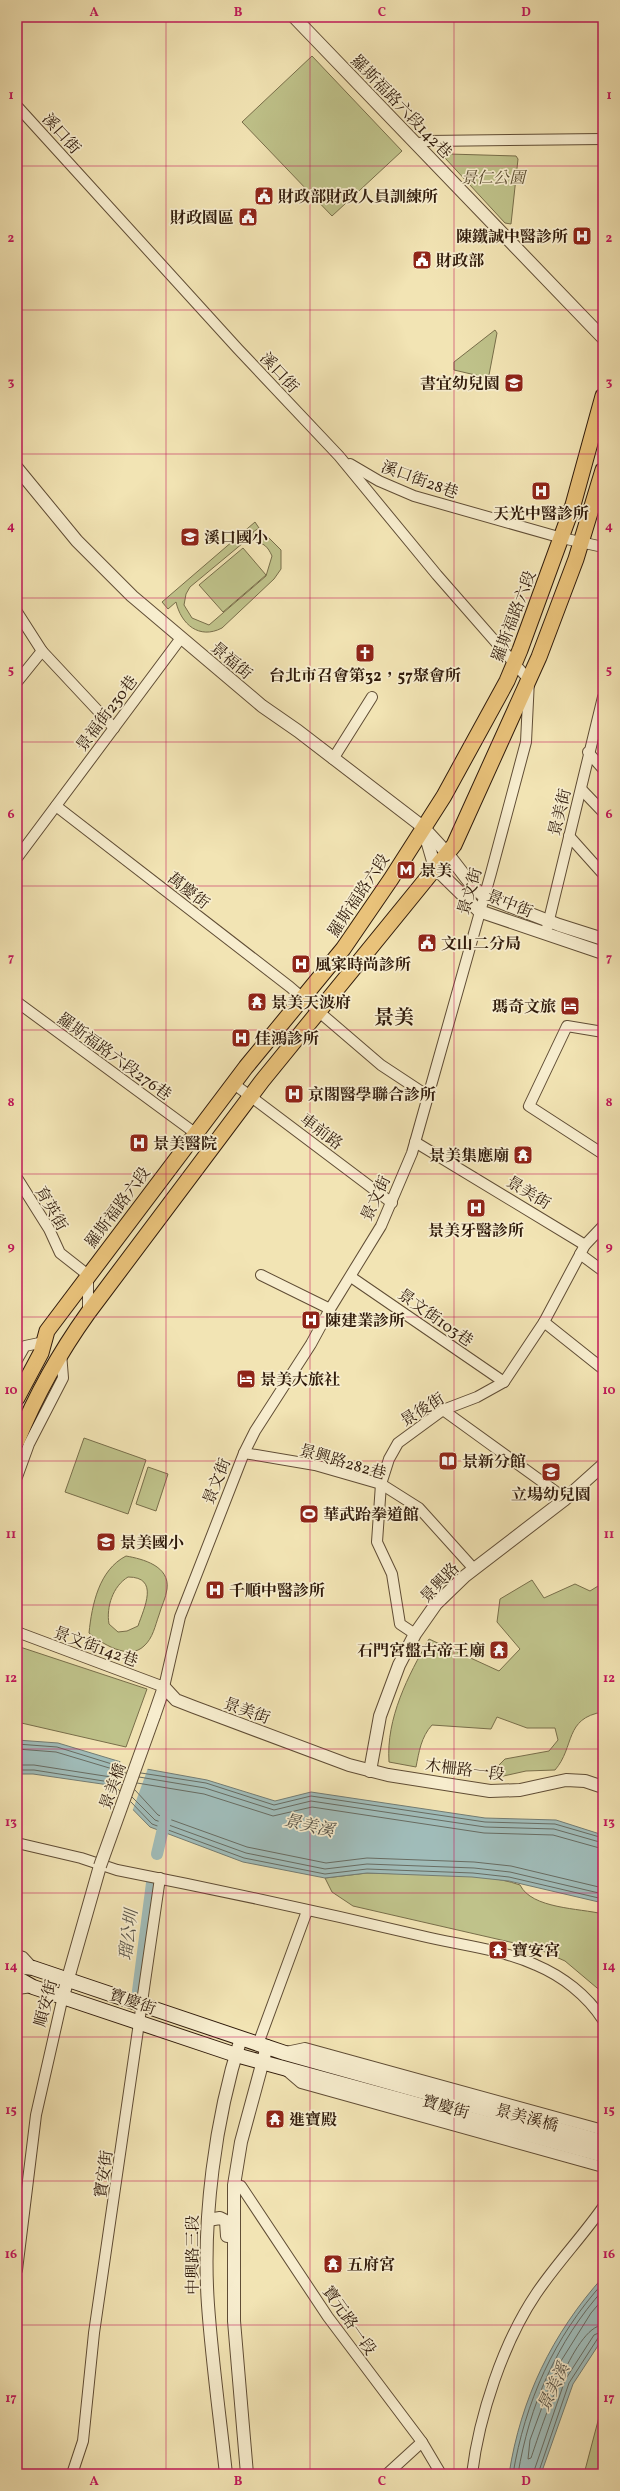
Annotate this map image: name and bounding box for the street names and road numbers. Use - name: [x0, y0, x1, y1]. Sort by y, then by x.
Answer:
- street label: 羅斯福路六段142巷: [345, 51, 456, 164]
- street label: 溪口街: [36, 109, 85, 160]
- street label: 溪口街: [254, 348, 303, 398]
- street label: 溪口街28巷: [378, 457, 461, 505]
- street label: 羅斯福路六段: [487, 568, 542, 665]
- street label: 景福街: [205, 638, 256, 685]
- street label: 景福街230巷: [72, 672, 143, 757]
- street label: 景美街: [544, 787, 577, 838]
- street label: 羅斯福路六段: [324, 850, 396, 942]
- street label: 景文街: [453, 865, 488, 918]
- street label: 萬慶街: [162, 868, 213, 915]
- street label: 景中街: [483, 886, 536, 924]
- street label: 羅斯福路六段276巷: [52, 1009, 175, 1107]
- street label: 車前路: [295, 1109, 347, 1156]
- street label: 羅斯福路六段: [81, 1163, 156, 1253]
- street label: 景文街: [357, 1172, 397, 1225]
- street label: 景美街: [502, 1172, 554, 1216]
- street label: 育英街: [29, 1183, 72, 1235]
- street label: 景文街103巷: [393, 1284, 477, 1353]
- street label: 景後街: [397, 1389, 449, 1433]
- street label: 景興路282巷: [296, 1440, 388, 1486]
- street label: 景文街: [199, 1455, 237, 1508]
- street label: 景興路: [416, 1558, 465, 1608]
- street label: 景文街142巷: [50, 1622, 141, 1673]
- street label: 景美街: [220, 1693, 273, 1730]
- street label: 木柵路一段: [424, 1755, 506, 1787]
- street label: 景美橋: [95, 1760, 132, 1813]
- street label: 順安街: [30, 1977, 64, 2030]
- street label: 寶慶街: [106, 1985, 159, 2021]
- street label: 寶慶街: [419, 2091, 472, 2125]
- street label: 景美溪橋: [493, 2100, 560, 2138]
- street label: 寶安街: [91, 2149, 119, 2200]
- street label: 中興路三段: [183, 2215, 205, 2295]
- street label: 寶元路一段: [316, 2282, 380, 2360]

